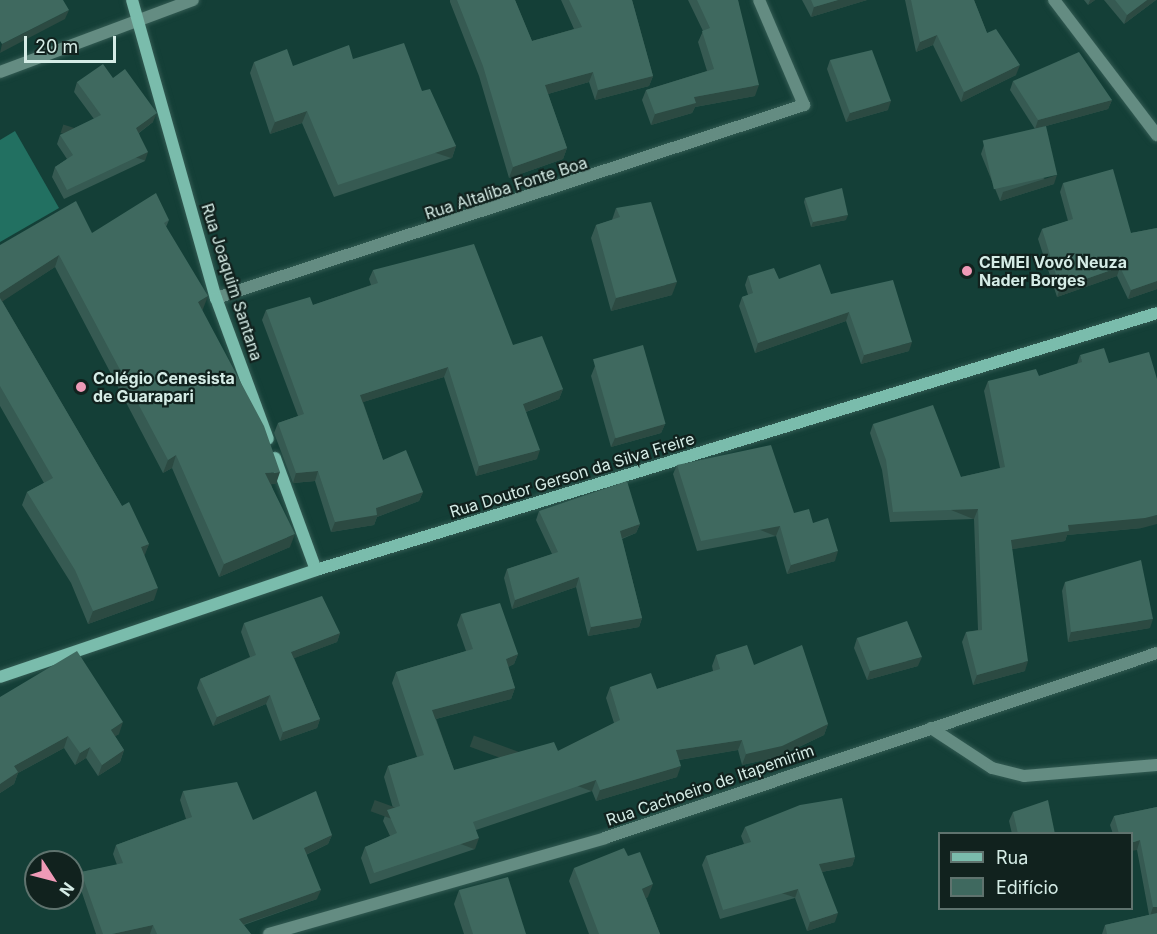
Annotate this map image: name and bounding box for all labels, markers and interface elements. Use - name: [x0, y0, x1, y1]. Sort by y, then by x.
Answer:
- scale bar: [27, 24, 118, 62]
- text: 20 m: [35, 36, 78, 57]
- street label: Rua Altaliba Fonte Boa: [422, 153, 590, 223]
- street label: Rua Joaquim Santana: [198, 201, 266, 363]
- place label: CEMEI Vovó Neuza Nader Borges: [979, 252, 1127, 290]
- marker: CEMEI Vovó Neuza Nader Borges: [960, 264, 974, 278]
- place label: Colégio Cenesista de Guarapari: [93, 368, 235, 406]
- marker: Colégio Cenesista de Guarapari: [74, 380, 88, 394]
- street label: Rua Doutor Gerson da Silva Freire: [447, 429, 697, 521]
- street label: Rua Cachoeiro de Itapemirim: [603, 740, 817, 830]
- legend: [938, 832, 1133, 910]
- text: Rua: [996, 847, 1028, 868]
- north arrow: [24, 850, 84, 910]
- text: Edifício: [996, 877, 1059, 898]
- text: N: [55, 879, 79, 900]

